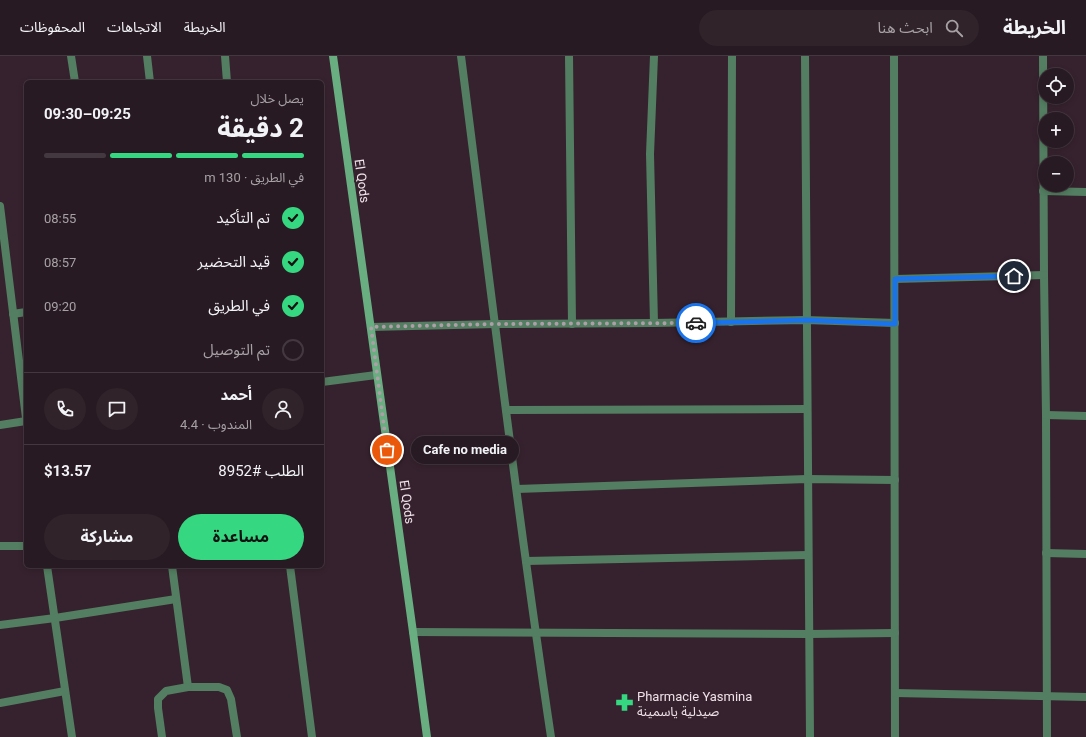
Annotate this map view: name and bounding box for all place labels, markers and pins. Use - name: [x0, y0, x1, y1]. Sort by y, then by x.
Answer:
- pin: [997, 259, 1031, 293]
- pin: [370, 433, 404, 467]
- callout: Cafe no media: [411, 436, 519, 464]
- place label: Pharmacie Yasmina صيدلية ياسمينة: [637, 689, 752, 719]
- pharmacy icon: Pharmacie Yasmina صيدلية ياسمينة: [614, 693, 634, 713]

